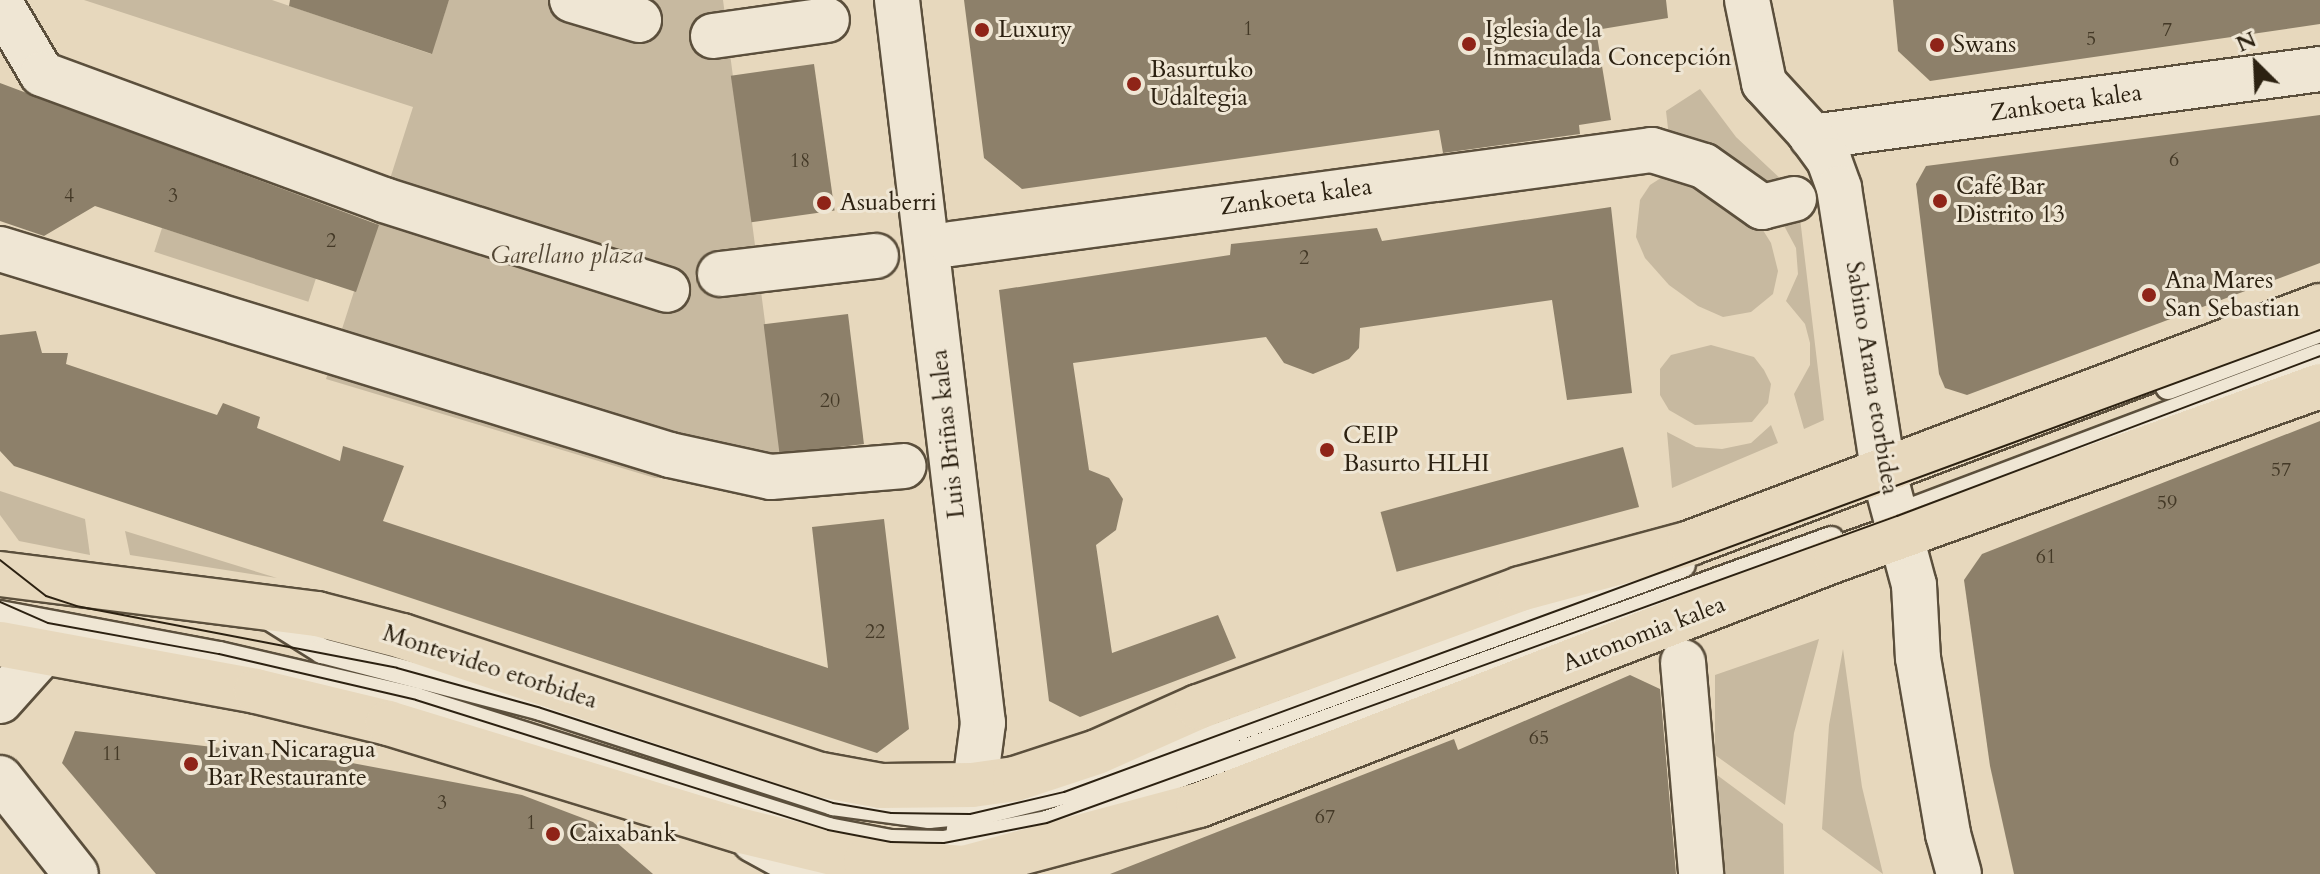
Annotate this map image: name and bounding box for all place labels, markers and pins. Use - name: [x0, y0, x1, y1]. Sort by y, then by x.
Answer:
- place label: Luxury: [998, 16, 1072, 44]
- place label: Iglesia de la Inmaculada Concepción: [1485, 16, 1732, 72]
- marker: Luxury: [973, 21, 991, 39]
- place label: Swans: [1953, 31, 2016, 59]
- marker: Iglesia de la Inmaculada Concepción: [1460, 35, 1478, 53]
- marker: Swans: [1928, 36, 1946, 54]
- place label: Basurtuko Udaltegia: [1150, 56, 1253, 112]
- marker: Basurtuko Udaltegia: [1125, 75, 1143, 93]
- place label: Café Bar Distrito 13: [1956, 173, 2065, 229]
- place label: Asuaberri: [840, 189, 937, 217]
- marker: Café Bar Distrito 13: [1931, 192, 1949, 210]
- marker: Asuaberri: [815, 194, 833, 212]
- place label: Ana Mares San Sebastian: [2165, 267, 2300, 323]
- marker: Ana Mares San Sebastian: [2140, 286, 2158, 304]
- place label: CEIP Basurto HLHI: [1343, 422, 1489, 478]
- marker: CEIP Basurto HLHI: [1318, 441, 1336, 459]
- place label: Livan Nicaragua Bar Restaurante: [207, 736, 376, 792]
- marker: Livan Nicaragua Bar Restaurante: [182, 755, 200, 773]
- place label: Caixabank: [569, 820, 676, 848]
- marker: Caixabank: [544, 825, 562, 843]

